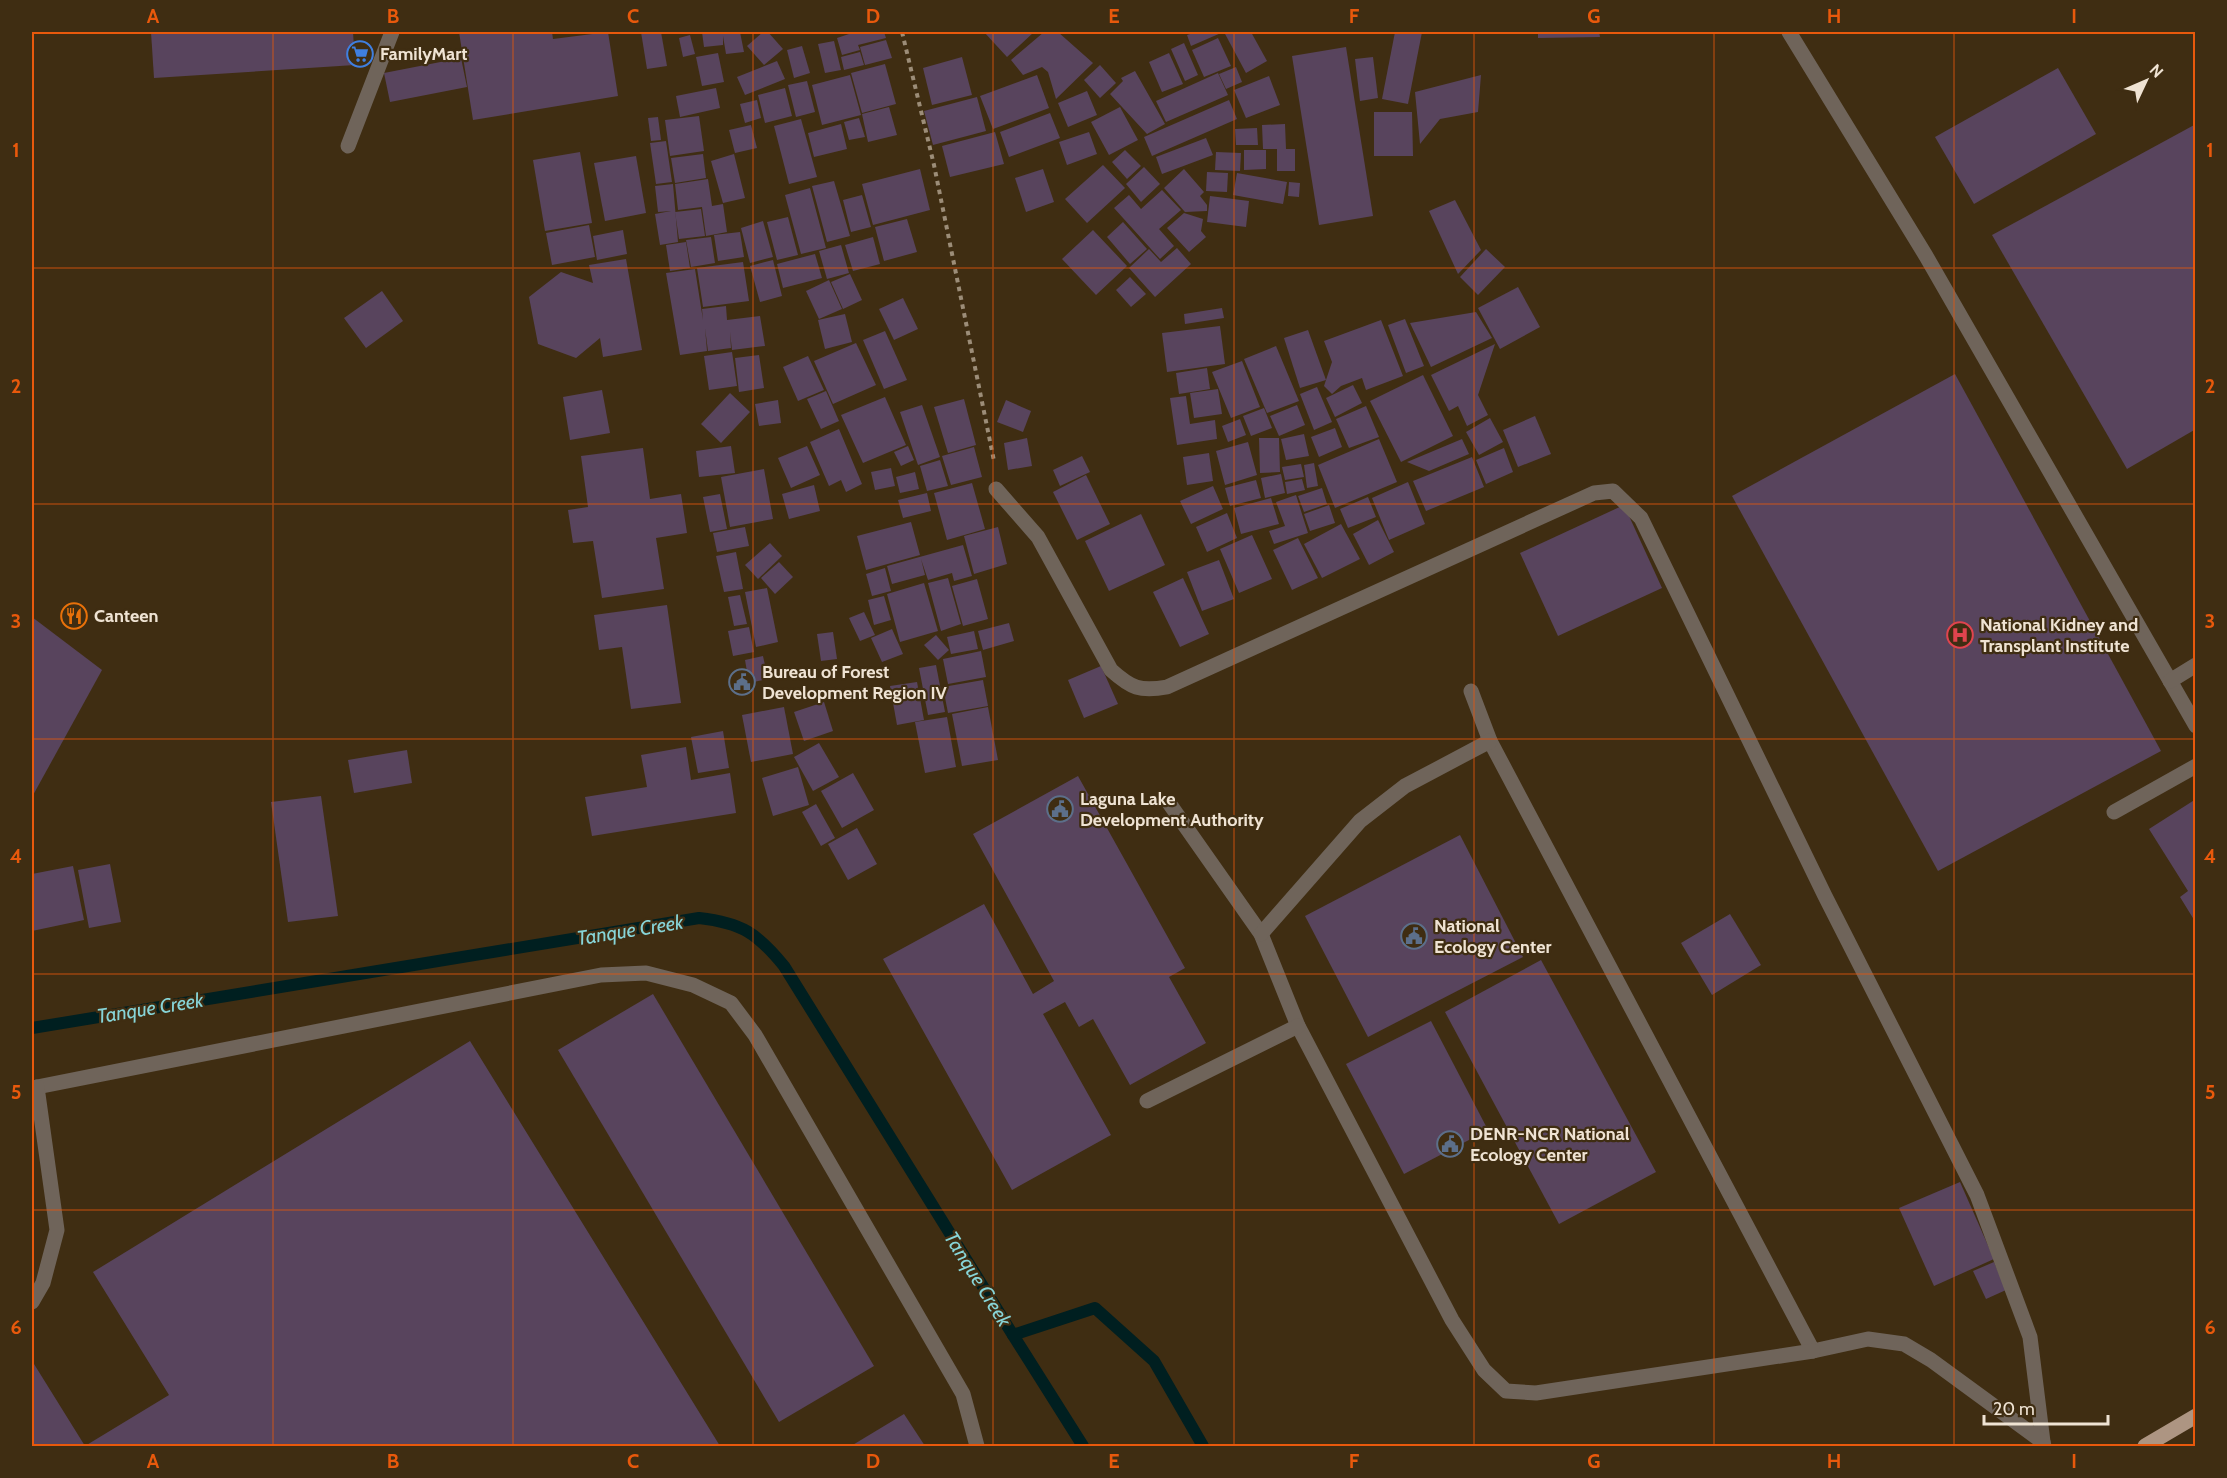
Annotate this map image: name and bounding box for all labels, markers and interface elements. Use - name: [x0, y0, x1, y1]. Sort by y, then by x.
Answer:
- text: A: [147, 4, 160, 28]
- text: B: [387, 4, 399, 28]
- text: C: [627, 4, 639, 28]
- text: D: [866, 4, 880, 28]
- text: E: [1108, 4, 1120, 28]
- text: F: [1349, 4, 1360, 28]
- text: G: [1587, 4, 1601, 28]
- text: H: [1827, 4, 1841, 28]
- text: I: [2071, 4, 2077, 28]
- supermarket icon: FamilyMart: [345, 39, 375, 69]
- place label: FamilyMart: [380, 43, 467, 65]
- north arrow: [2116, 51, 2176, 111]
- text: N: [2146, 60, 2167, 82]
- text: 1: [12, 138, 20, 162]
- text: 1: [2206, 138, 2214, 162]
- text: 2: [11, 374, 21, 398]
- text: 2: [2205, 374, 2215, 398]
- restaurant icon: Canteen: [59, 601, 89, 631]
- place label: Canteen: [94, 605, 158, 627]
- text: 3: [11, 609, 21, 633]
- text: 3: [2205, 609, 2215, 633]
- place label: National Kidney and Transplant Institute: [1980, 614, 2138, 657]
- hospital icon: National Kidney and Transplant Institute: [1945, 620, 1975, 650]
- place label: Bureau of Forest Development Region IV: [762, 661, 948, 704]
- public building icon: Bureau of Forest Development Region IV: [727, 667, 757, 697]
- place label: Laguna Lake Development Authority: [1080, 788, 1264, 831]
- public building icon: Laguna Lake Development Authority: [1045, 794, 1075, 824]
- text: 4: [10, 844, 22, 868]
- text: 4: [2204, 844, 2216, 868]
- water label: Tanque Creek: [575, 910, 686, 950]
- place label: National Ecology Center: [1434, 915, 1551, 958]
- public building icon: National Ecology Center: [1399, 921, 1429, 951]
- water label: Tanque Creek: [95, 988, 206, 1028]
- text: 5: [11, 1080, 21, 1104]
- text: 5: [2205, 1080, 2215, 1104]
- place label: DENR-NCR National Ecology Center: [1470, 1123, 1630, 1166]
- public building icon: DENR-NCR National Ecology Center: [1435, 1129, 1465, 1159]
- water label: Tanque Creek: [939, 1227, 1017, 1332]
- text: 6: [10, 1315, 22, 1339]
- text: 6: [2204, 1315, 2216, 1339]
- scale bar: [1984, 1388, 2108, 1426]
- text: 20 m: [1993, 1398, 2035, 1420]
- text: A: [147, 1449, 160, 1473]
- text: B: [387, 1449, 399, 1473]
- text: C: [627, 1449, 639, 1473]
- text: D: [866, 1449, 880, 1473]
- text: E: [1108, 1449, 1120, 1473]
- text: F: [1349, 1449, 1360, 1473]
- text: G: [1587, 1449, 1601, 1473]
- text: H: [1827, 1449, 1841, 1473]
- text: I: [2071, 1449, 2077, 1473]

